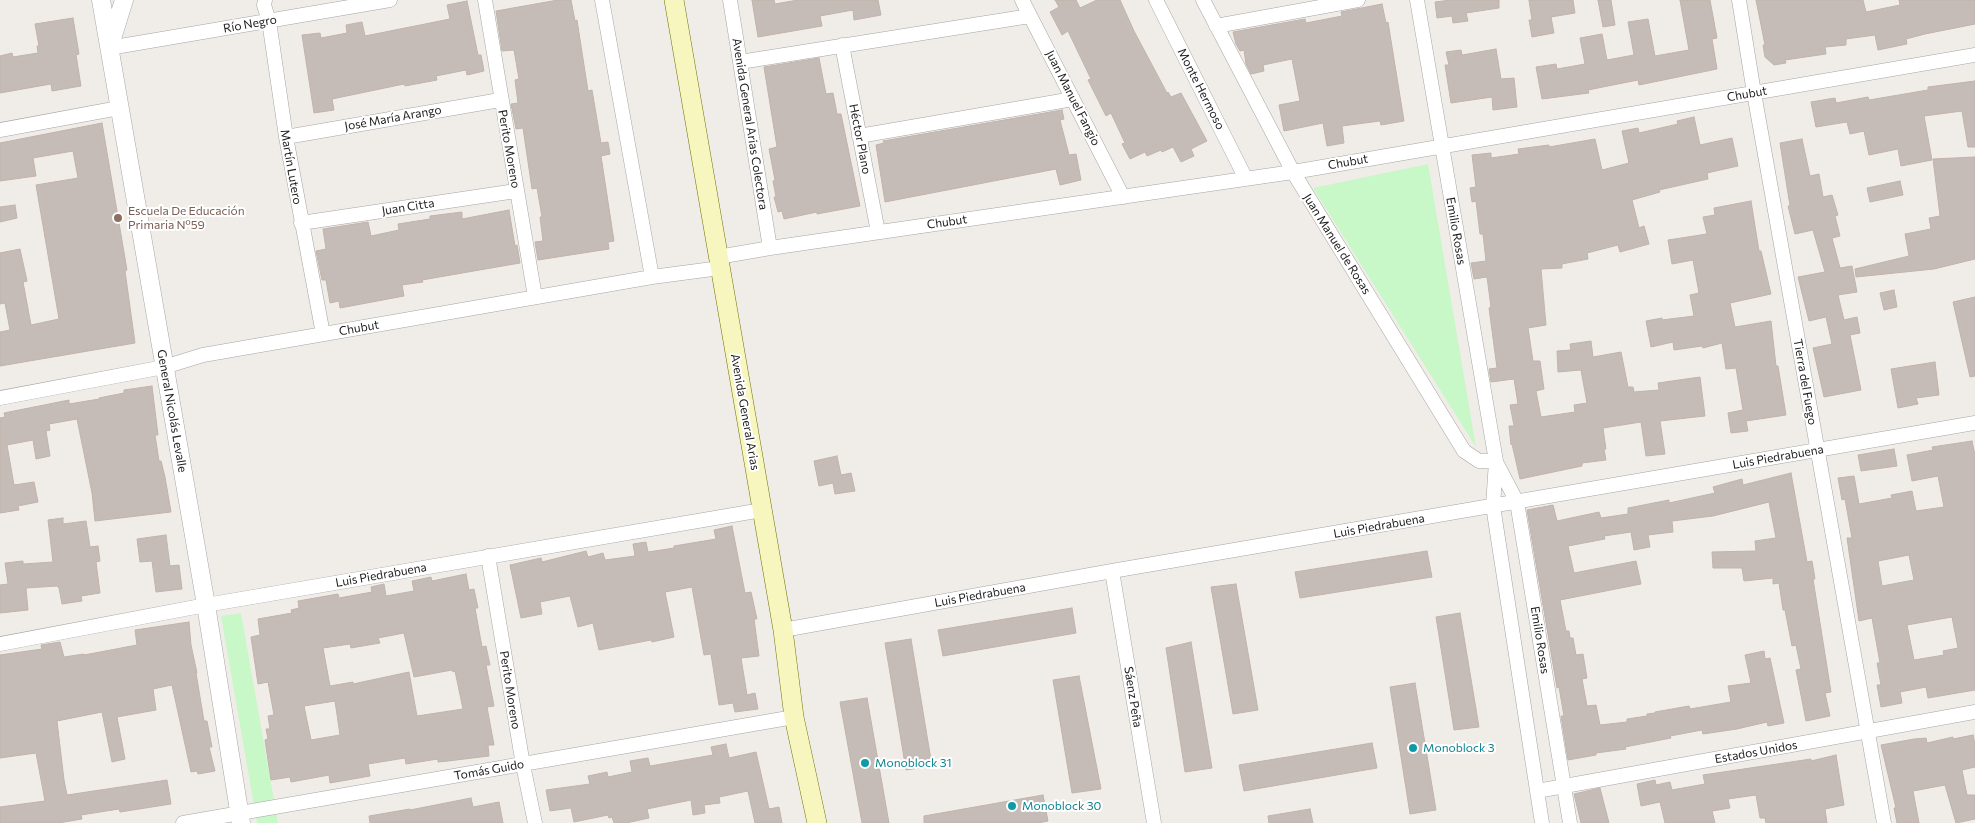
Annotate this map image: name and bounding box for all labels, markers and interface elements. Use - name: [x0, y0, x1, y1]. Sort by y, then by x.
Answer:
- street label: Río Negro: [222, 12, 278, 36]
- street label: Avenida General Arias Colectora: [729, 37, 771, 211]
- street label: Monte Hermoso: [1174, 46, 1228, 132]
- street label: Juan Manuel Fangio: [1043, 48, 1103, 148]
- street label: Chubut: [1726, 83, 1768, 105]
- street label: José María Arango: [343, 102, 443, 134]
- street label: Héctor Plano: [846, 103, 874, 175]
- street label: Perito Moreno: [495, 109, 523, 189]
- street label: Martín Lutero: [277, 128, 305, 206]
- street label: Chubut: [1327, 151, 1369, 173]
- street label: Juan Manuel de Rosas: [1300, 191, 1374, 297]
- street label: Juan Citta: [381, 196, 435, 218]
- street label: Emilio Rosas: [1443, 196, 1469, 266]
- place label: Escuela De Educación Primaria Nº59: [128, 204, 245, 232]
- marker: Escuela De Educación Primaria Nº59: [112, 212, 124, 224]
- street label: Chubut: [926, 212, 968, 232]
- street label: Chubut: [338, 317, 380, 339]
- street label: Tierra del Fuego: [1790, 338, 1820, 426]
- street label: General Nicolás Levalle: [154, 348, 190, 474]
- street label: Avenida General Arias: [728, 353, 762, 471]
- street label: Luis Piedrabuena: [1731, 442, 1825, 472]
- street label: Luis Piedrabuena: [1332, 511, 1426, 541]
- street label: Luis Piedrabuena: [334, 560, 428, 590]
- street label: Luis Piedrabuena: [933, 580, 1027, 610]
- street label: Emilio Rosas: [1528, 605, 1552, 675]
- street label: Perito Moreno: [497, 650, 523, 730]
- street label: Sáenz Peña: [1121, 665, 1145, 729]
- street label: Estados Unidos: [1714, 738, 1798, 766]
- place label: Monoblock 3: [1423, 741, 1495, 755]
- marker: Monoblock 3: [1407, 742, 1419, 754]
- place label: Monoblock 31: [875, 756, 952, 770]
- street label: Tomás Guido: [453, 757, 525, 783]
- marker: Monoblock 31: [859, 757, 871, 769]
- place label: Monoblock 30: [1022, 799, 1101, 813]
- marker: Monoblock 30: [1006, 800, 1018, 812]

